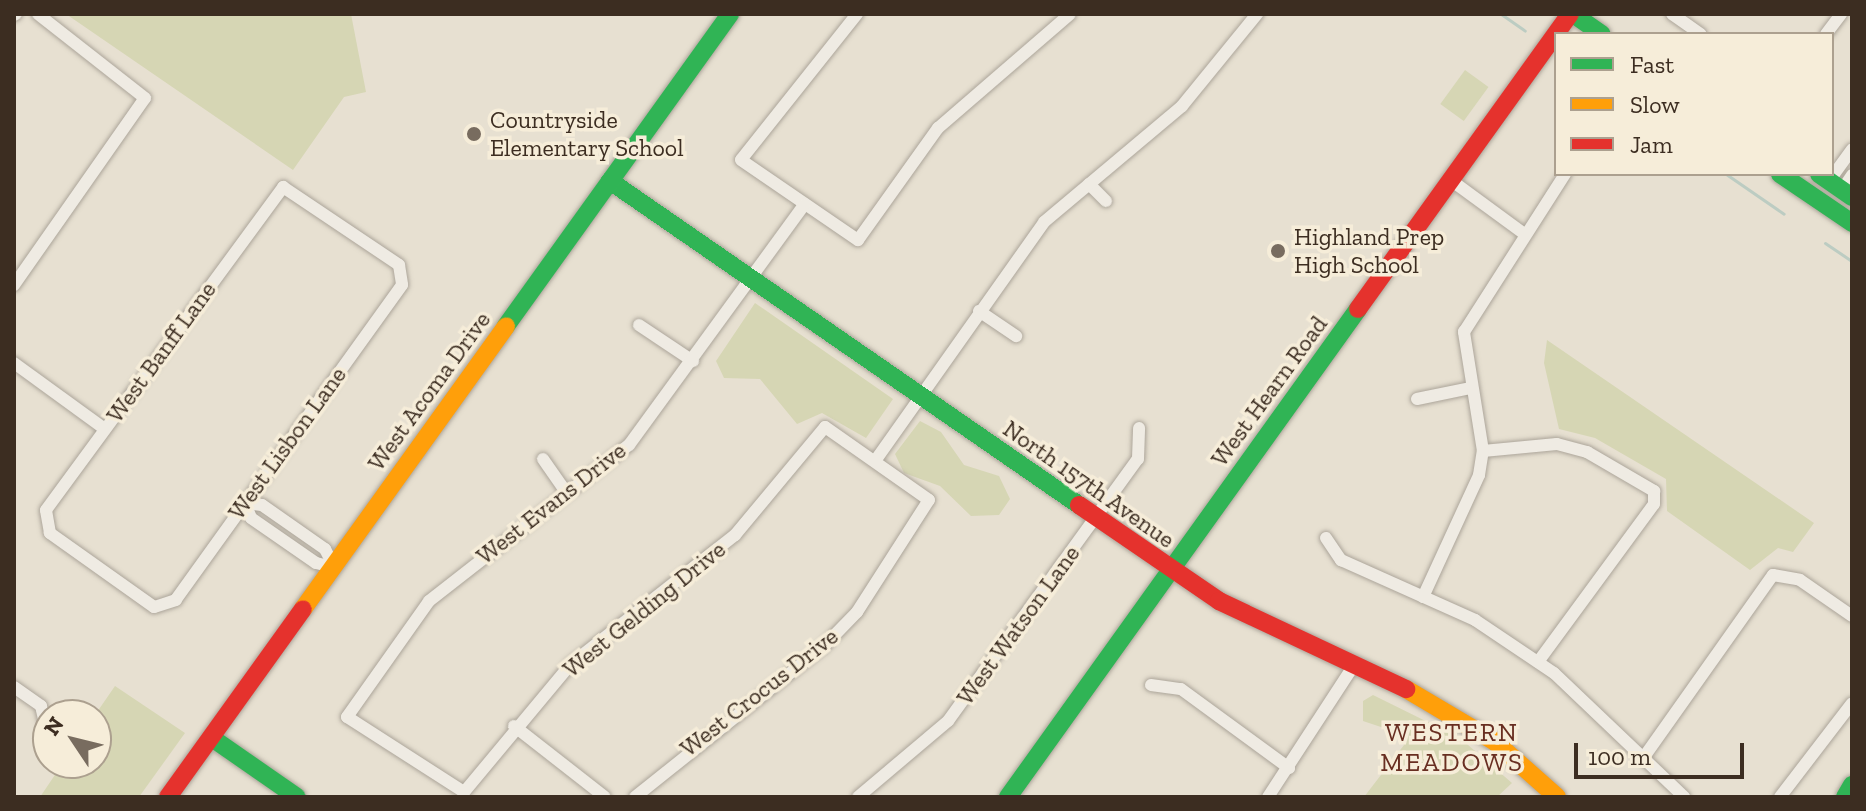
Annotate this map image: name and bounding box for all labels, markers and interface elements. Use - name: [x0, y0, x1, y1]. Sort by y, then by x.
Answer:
- legend: [1554, 32, 1834, 176]
- text: Fast: [1630, 50, 1674, 79]
- text: Slow: [1630, 90, 1680, 119]
- place label: Countryside Elementary School: [490, 106, 684, 162]
- marker: Countryside Elementary School: [465, 125, 483, 143]
- text: Jam: [1630, 130, 1673, 159]
- place label: Highland Prep High School: [1294, 223, 1444, 279]
- marker: Highland Prep High School: [1269, 242, 1287, 260]
- street label: West Banff Lane: [100, 276, 222, 428]
- street label: West Acoma Drive: [361, 306, 497, 476]
- street label: West Hearn Road: [1205, 310, 1333, 472]
- street label: West Lisbon Lane: [222, 361, 352, 525]
- street label: North 157th Avenue: [997, 414, 1181, 554]
- street label: West Evans Drive: [471, 436, 631, 570]
- street label: West Gelding Drive: [557, 535, 731, 683]
- street label: West Watson Lane: [950, 539, 1086, 711]
- street label: West Crocus Drive: [674, 621, 844, 763]
- north arrow: [32, 699, 112, 779]
- text: N: [38, 712, 69, 741]
- district label: WESTERN MEADOWS: [1380, 717, 1524, 778]
- scale bar: [1578, 727, 1748, 777]
- text: 100 m: [1588, 742, 1651, 771]

